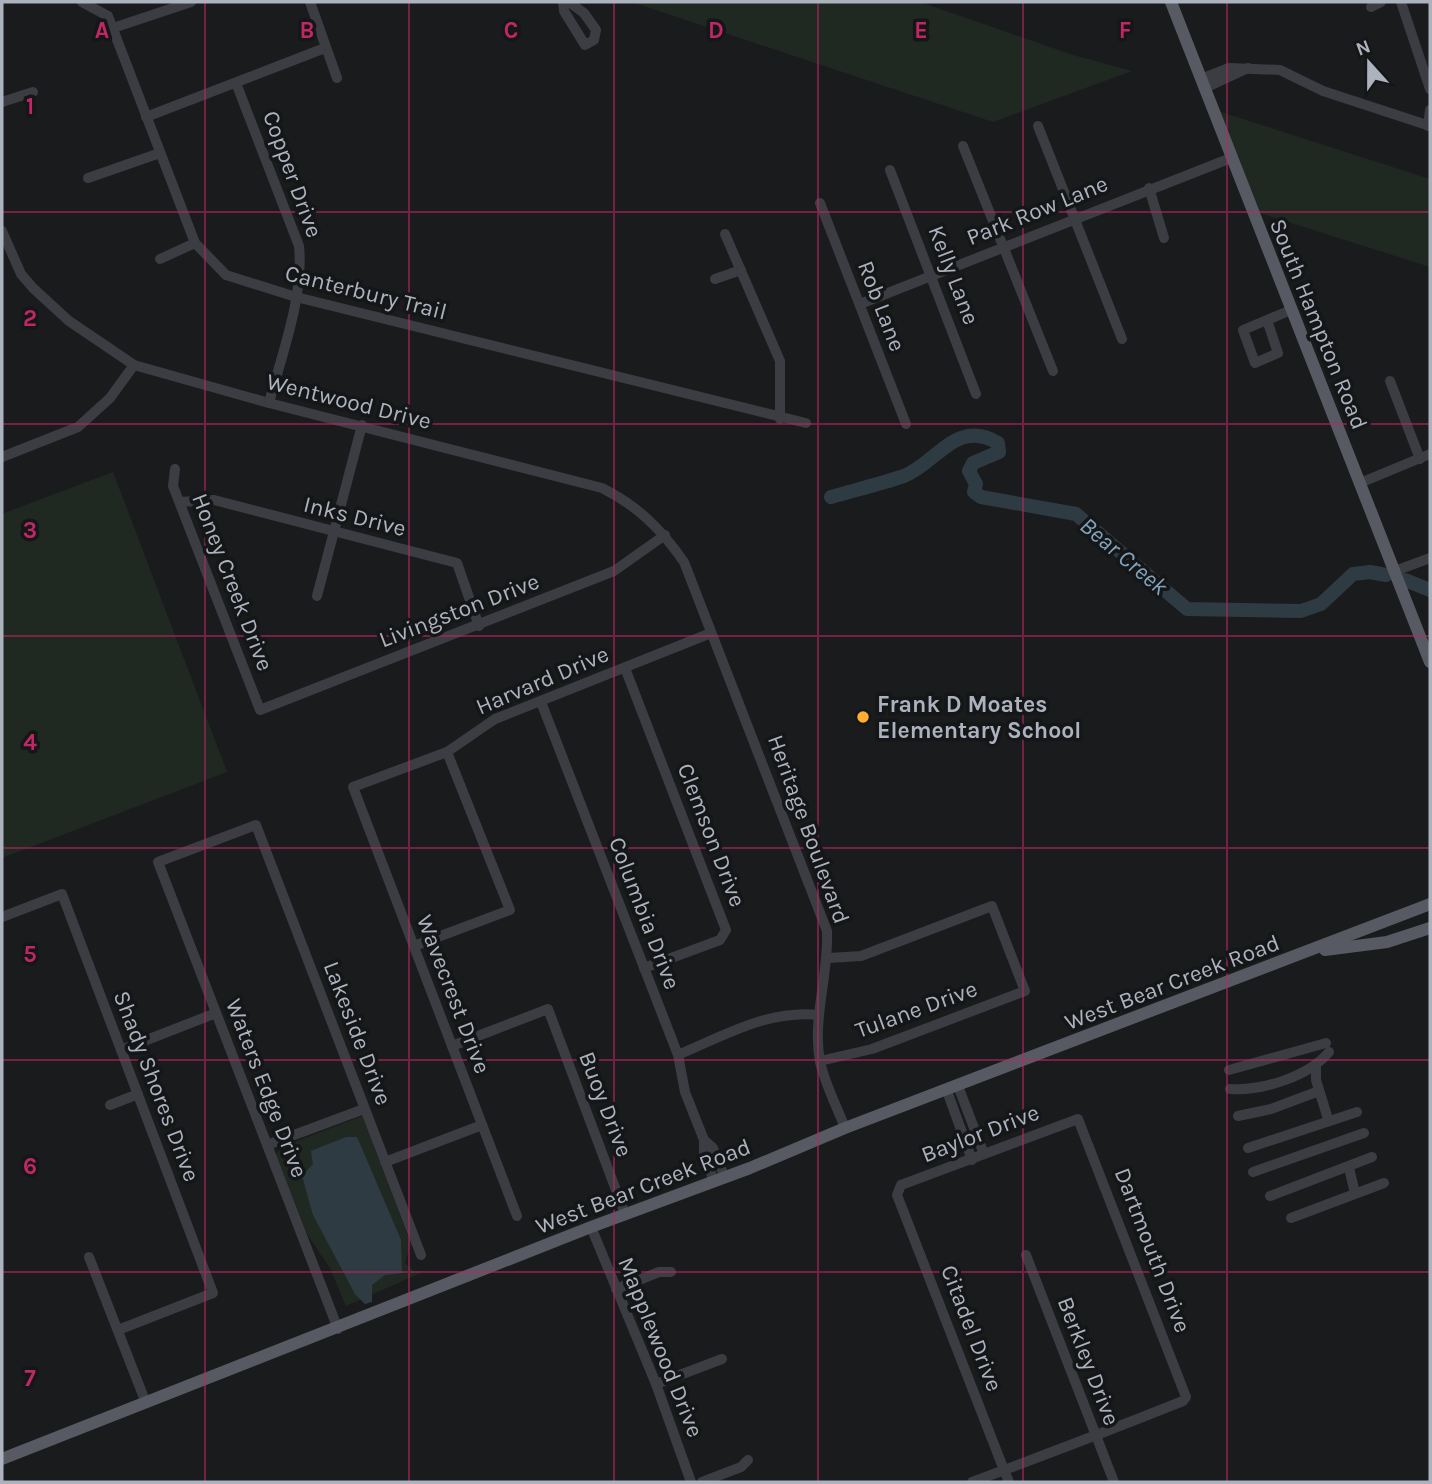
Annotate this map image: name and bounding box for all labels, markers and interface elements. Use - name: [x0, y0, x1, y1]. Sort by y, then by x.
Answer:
- text: A: [95, 17, 109, 44]
- text: B: [300, 17, 314, 44]
- text: C: [504, 17, 518, 44]
- text: D: [708, 17, 724, 44]
- text: E: [914, 17, 928, 44]
- text: F: [1119, 17, 1131, 44]
- north arrow: [1334, 28, 1404, 98]
- text: N: [1353, 35, 1374, 61]
- text: 1: [26, 93, 34, 120]
- street label: Copper Drive: [257, 107, 328, 241]
- street label: Park Row Lane: [963, 170, 1112, 251]
- street label: South Hampton Road: [1264, 215, 1373, 434]
- street label: Kelly Lane: [922, 222, 985, 329]
- street label: Rob Lane: [852, 257, 911, 355]
- street label: Canterbury Trail: [282, 259, 449, 326]
- text: 2: [23, 305, 37, 332]
- street label: Wentwood Drive: [264, 368, 434, 435]
- street label: Honey Creek Drive: [186, 490, 279, 675]
- street label: Inks Drive: [301, 491, 409, 542]
- water label: Bear Creek: [1074, 511, 1174, 601]
- text: 3: [23, 517, 37, 544]
- street label: Livingston Drive: [375, 568, 543, 653]
- street label: Harvard Drive: [472, 640, 613, 721]
- place label: Frank D Moates Elementary School: [877, 691, 1081, 744]
- marker: Frank D Moates Elementary School: [855, 709, 871, 725]
- text: 4: [23, 729, 37, 756]
- street label: Heritage Boulevard: [762, 731, 855, 927]
- street label: Clemson Drive: [672, 760, 751, 911]
- street label: Columbia Drive: [603, 833, 686, 993]
- street label: Wavecrest Drive: [411, 911, 496, 1077]
- street label: West Bear Creek Road: [1061, 929, 1283, 1036]
- text: 5: [23, 941, 37, 968]
- street label: Lakeside Drive: [318, 958, 397, 1109]
- street label: Tulane Drive: [851, 975, 981, 1044]
- street label: Shady Shores Drive: [108, 987, 205, 1185]
- street label: Waters Edge Drive: [220, 995, 313, 1181]
- street label: Buoy Drive: [573, 1048, 638, 1161]
- street label: Baylor Drive: [917, 1099, 1043, 1168]
- street label: West Bear Creek Road: [532, 1133, 754, 1240]
- text: 6: [23, 1153, 37, 1180]
- street label: Dartmouth Drive: [1109, 1164, 1196, 1336]
- street label: Mapplewood Drive: [612, 1253, 709, 1441]
- street label: Citadel Drive: [935, 1261, 1008, 1395]
- street label: Berkley Drive: [1052, 1293, 1125, 1429]
- text: 7: [24, 1365, 36, 1392]

